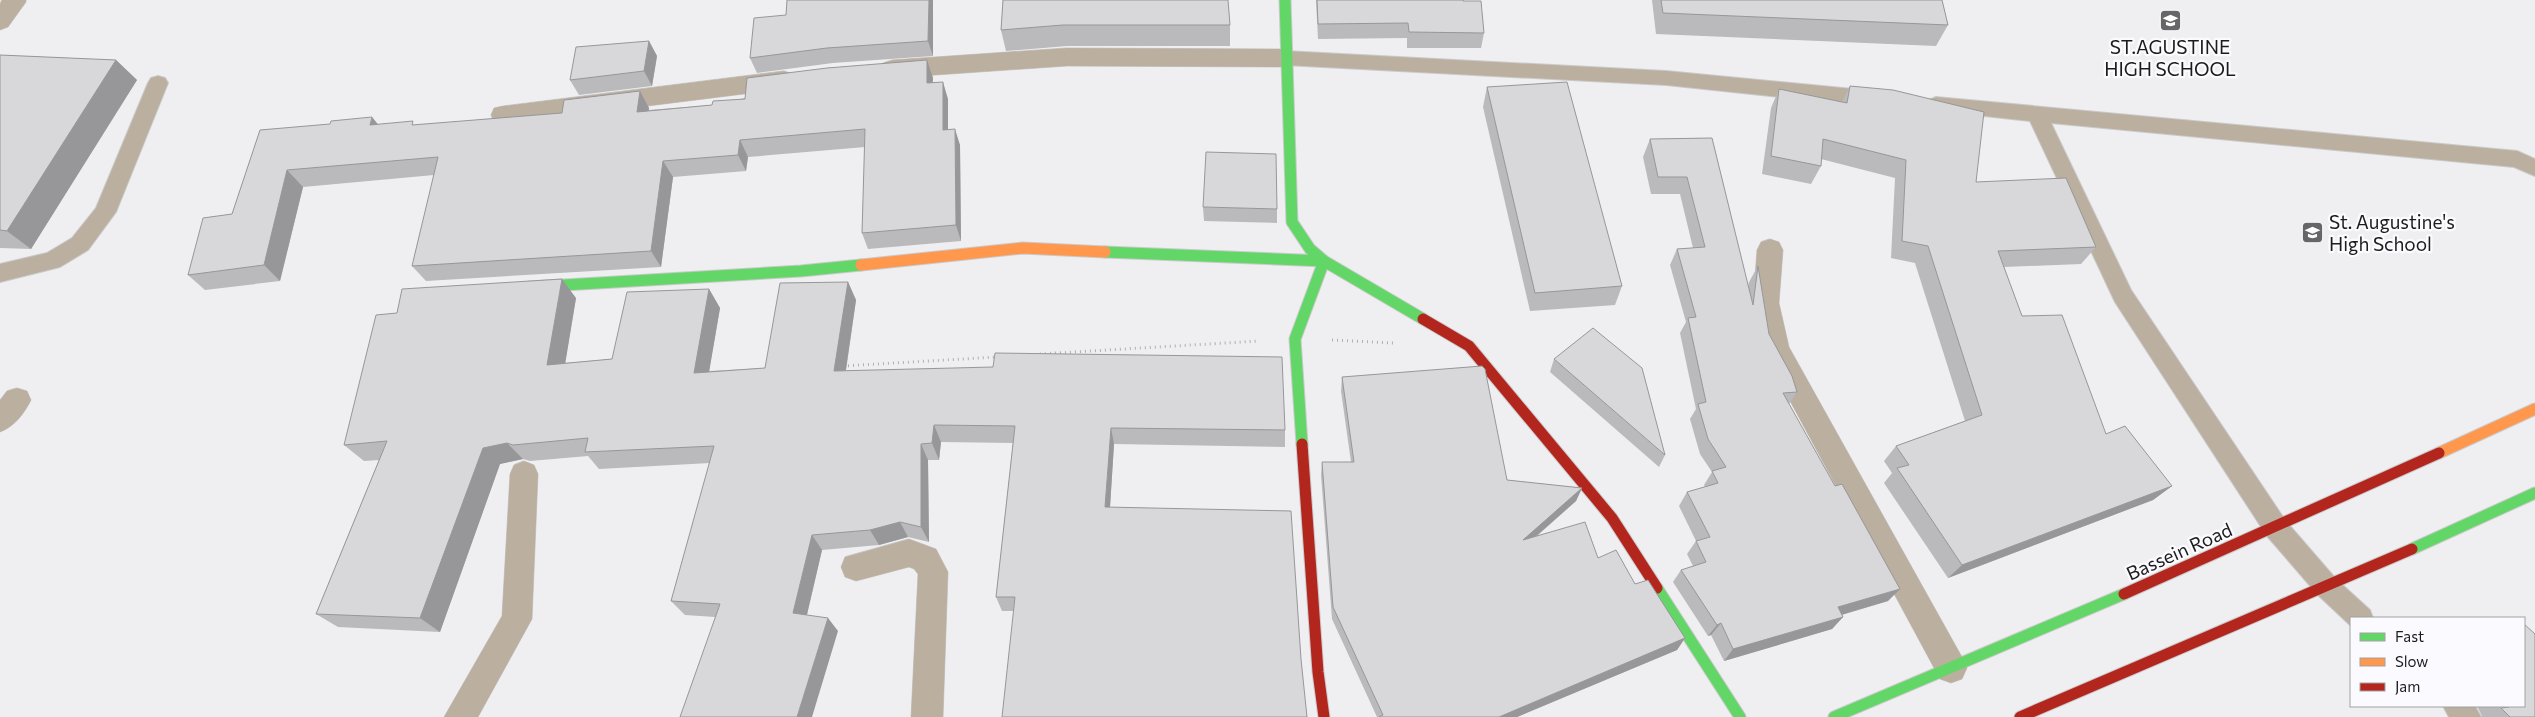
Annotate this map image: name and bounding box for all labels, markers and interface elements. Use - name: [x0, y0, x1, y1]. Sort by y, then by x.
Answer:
- school or university icon: ST.AGUSTINE HIGH SCHOOL: [2158, 8, 2182, 32]
- place label: ST.AGUSTINE HIGH SCHOOL: [2104, 35, 2236, 80]
- place label: St. Augustine's High School: [2329, 210, 2455, 255]
- school or university icon: St. Augustine's High School: [2301, 220, 2325, 244]
- street label: Bassein Road: [2123, 517, 2235, 585]
- legend: [2350, 617, 2525, 707]
- text: Fast: [2395, 627, 2424, 645]
- text: Slow: [2395, 652, 2428, 670]
- text: Jam: [2395, 677, 2420, 695]

